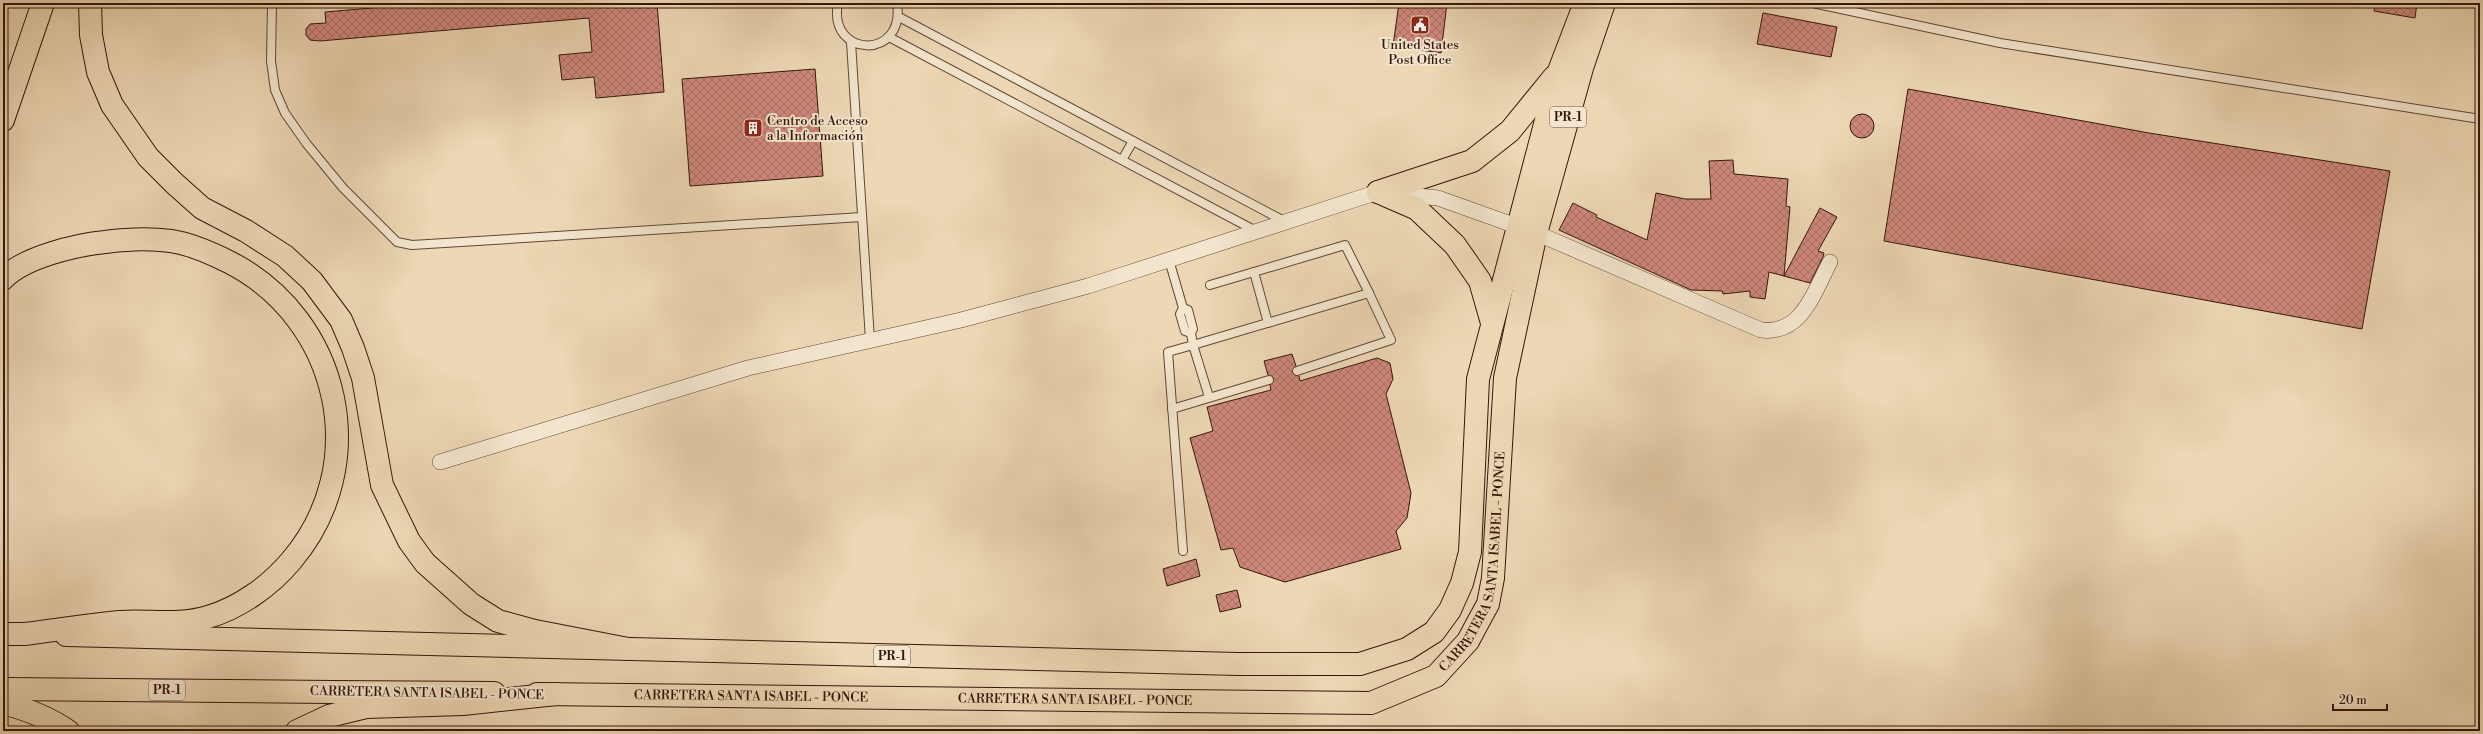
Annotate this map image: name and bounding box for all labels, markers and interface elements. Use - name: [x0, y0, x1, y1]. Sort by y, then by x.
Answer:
- public building icon: United States Post Office: [1409, 14, 1431, 36]
- place label: United States Post Office: [1381, 37, 1459, 68]
- road number: PR-1: [1550, 107, 1586, 127]
- place label: Centro de Acceso a la Información: [767, 113, 868, 144]
- building icon: Centro de Acceso a la Información: [742, 117, 764, 139]
- street label: CARRETERA SANTA ISABEL - PONCE: [1436, 451, 1509, 675]
- road number: PR-1: [874, 646, 910, 666]
- road number: PR-1: [149, 680, 185, 700]
- street label: CARRETERA SANTA ISABEL - PONCE: [310, 683, 544, 703]
- scale bar: [2333, 686, 2387, 712]
- street label: CARRETERA SANTA ISABEL - PONCE: [634, 687, 868, 706]
- street label: CARRETERA SANTA ISABEL - PONCE: [958, 691, 1192, 709]
- text: 20 m: [2339, 693, 2367, 708]

